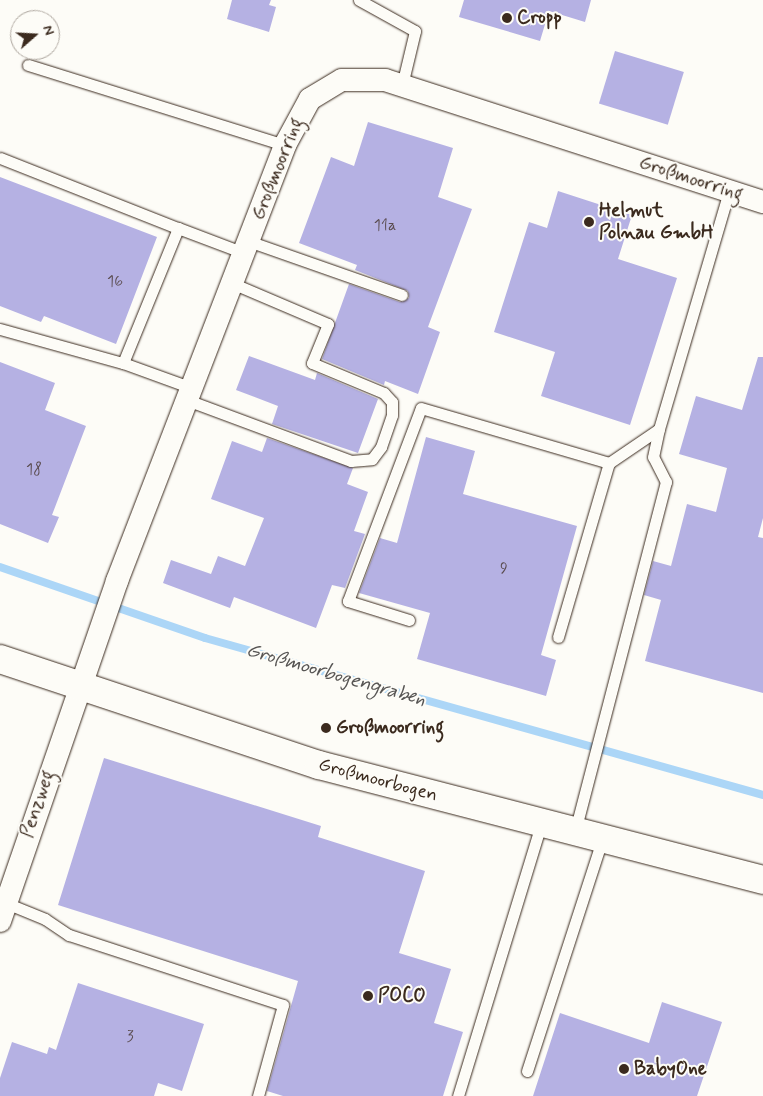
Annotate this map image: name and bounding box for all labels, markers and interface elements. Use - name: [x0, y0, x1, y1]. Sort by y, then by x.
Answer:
- place label: Cropp: [517, 7, 562, 29]
- north arrow: [10, 10, 60, 60]
- marker: Cropp: [501, 12, 513, 24]
- text: N: [38, 23, 58, 38]
- street label: Großmoorring: [247, 115, 309, 223]
- street label: Großmoorring: [636, 151, 746, 207]
- place label: Helmut Polnau GmbH: [599, 200, 713, 244]
- house number: 11a: [374, 216, 396, 236]
- marker: Helmut Polnau GmbH: [583, 216, 595, 228]
- house number: 16: [107, 272, 123, 292]
- house number: 18: [26, 460, 42, 480]
- house number: 9: [500, 559, 508, 579]
- water label: Großmoorbogengraben: [244, 638, 428, 712]
- place label: Großmoorring: [336, 717, 444, 739]
- marker: Großmoorring: [320, 722, 332, 734]
- street label: Großmoorbogen: [316, 753, 440, 807]
- street label: Penzweg: [16, 767, 60, 841]
- place label: POCO: [378, 985, 426, 1007]
- marker: POCO: [362, 990, 374, 1002]
- house number: 3: [126, 1027, 134, 1047]
- place label: BabyOne: [634, 1058, 707, 1080]
- marker: BabyOne: [618, 1063, 630, 1075]

